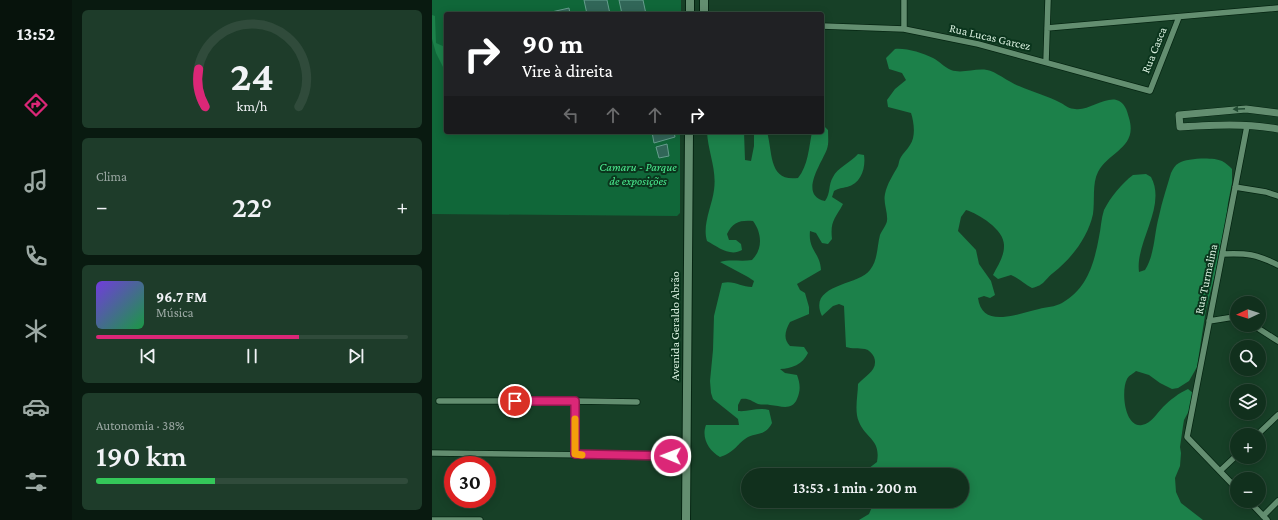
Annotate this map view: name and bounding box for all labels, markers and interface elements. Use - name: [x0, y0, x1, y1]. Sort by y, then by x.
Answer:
- street label: Rua Lucas Garcez: [948, 21, 1032, 53]
- text: 13:52: [17, 24, 55, 44]
- street label: Rua Casca: [1138, 24, 1170, 75]
- icon: right: [456, 28, 508, 80]
- text: 90 m: [522, 28, 583, 59]
- text: 24: [230, 53, 274, 99]
- text: Vire à direita: [522, 61, 613, 81]
- icon: directions: [22, 91, 50, 119]
- text: km/h: [237, 97, 268, 113]
- icon: left: [560, 104, 582, 126]
- icon: ahead: [602, 104, 624, 126]
- icon: ahead: [644, 104, 666, 126]
- icon: right: [686, 104, 708, 126]
- one-way arrow: [1233, 106, 1245, 113]
- park label: Camaru - Parque de exposições: [599, 160, 677, 188]
- icon: music: [22, 167, 50, 195]
- text: Clima: [96, 169, 127, 184]
- text: 22°: [232, 190, 272, 223]
- text: −: [96, 194, 108, 219]
- text: +: [396, 194, 408, 219]
- icon: phone: [22, 242, 50, 270]
- street label: Rua Turmalina: [1192, 242, 1220, 315]
- street label: Avenida Geraldo Abrão: [668, 271, 682, 381]
- text: 96.7 FM: [156, 289, 207, 305]
- north arrow: [1230, 296, 1266, 332]
- map controls: [1230, 296, 1266, 508]
- text: Música: [156, 305, 194, 320]
- icon: climate: [22, 317, 50, 345]
- button: search: [1230, 340, 1266, 376]
- icon: previous: [137, 345, 159, 367]
- icon: pause: [241, 345, 263, 367]
- icon: next: [345, 345, 367, 367]
- pin: [498, 384, 532, 418]
- button: layers: [1230, 384, 1266, 420]
- icon: arrive: [504, 390, 526, 412]
- icon: car: [22, 393, 50, 421]
- text: Autonomia · 38%: [96, 418, 185, 433]
- button: +: [1230, 428, 1266, 464]
- position arrow: [650, 435, 692, 477]
- text: 190 km: [96, 439, 187, 472]
- speed limit sign: 30: [444, 456, 496, 508]
- icon: filters: [22, 468, 50, 496]
- button: −: [1230, 472, 1266, 508]
- text: 13:53 · 1 min · 200 m: [793, 480, 917, 496]

